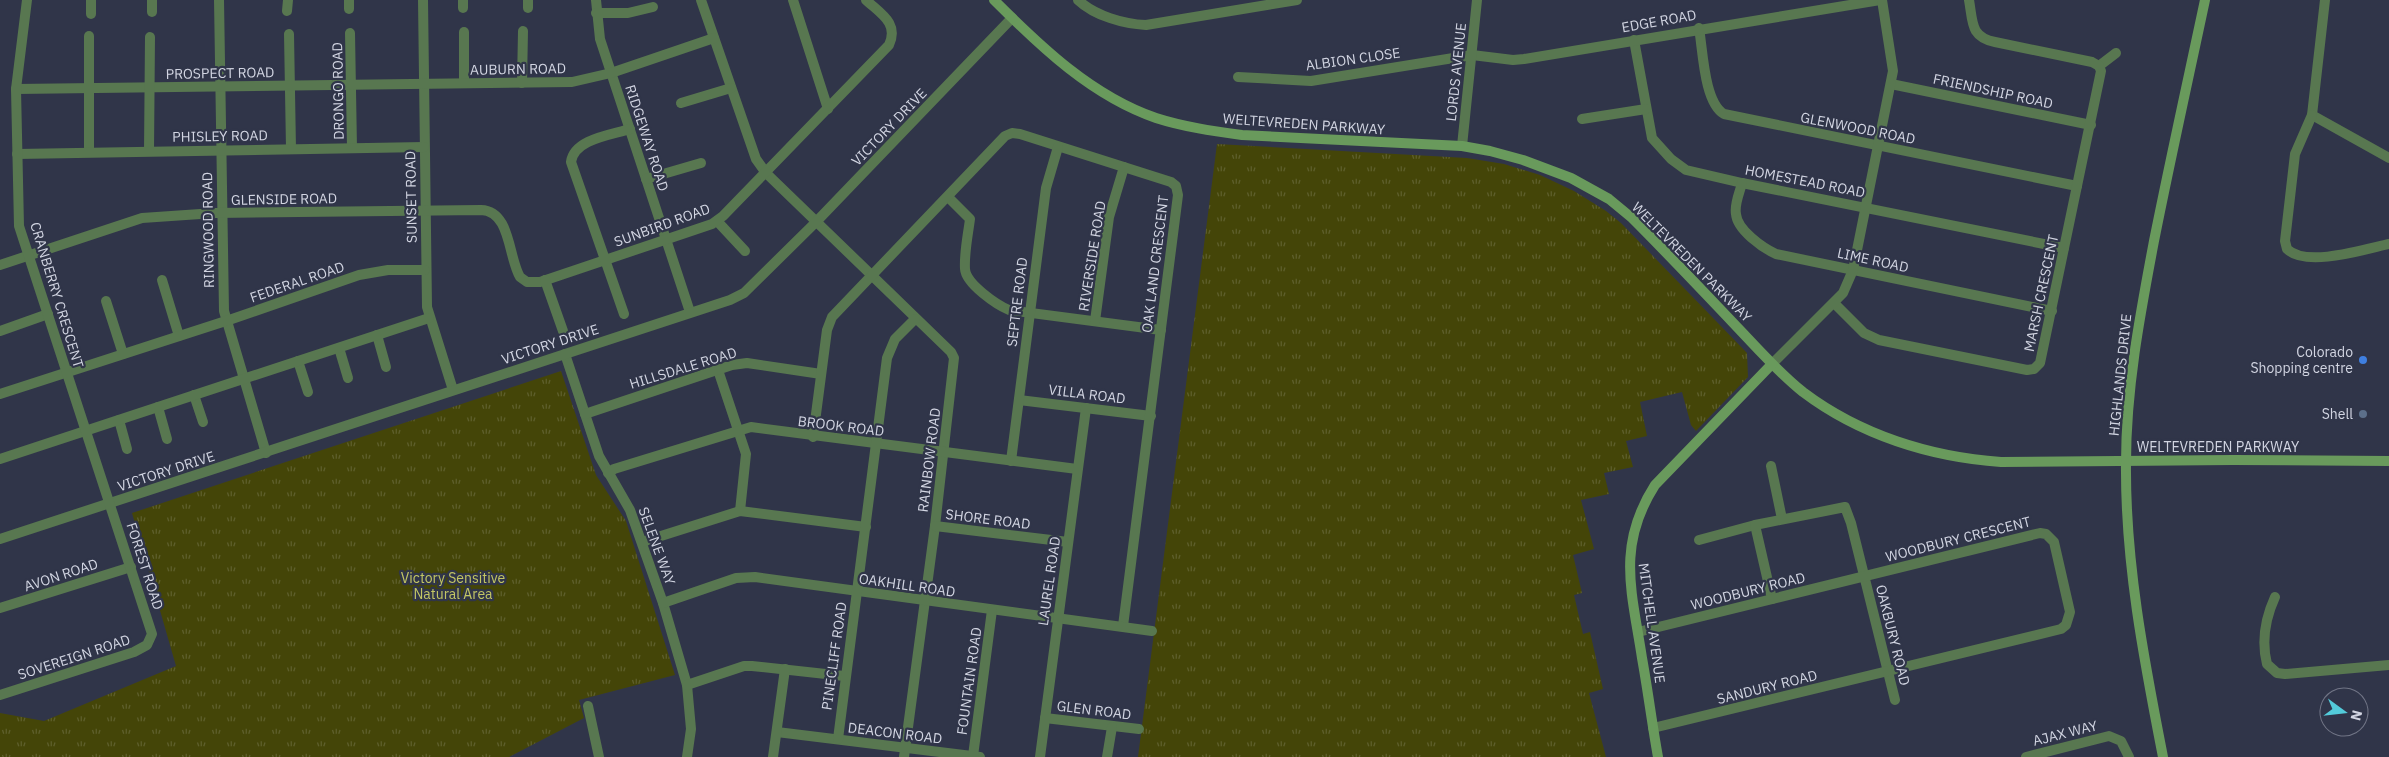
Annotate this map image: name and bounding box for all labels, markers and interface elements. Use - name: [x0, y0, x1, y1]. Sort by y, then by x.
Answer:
- street label: EDGE ROAD: [1620, 6, 1698, 36]
- street label: LORDS AVENUE: [1442, 22, 1470, 122]
- street label: DRONGO ROAD: [328, 42, 348, 140]
- street label: ALBION CLOSE: [1305, 43, 1401, 75]
- street label: AUBURN ROAD: [470, 59, 566, 79]
- street label: PROSPECT ROAD: [165, 63, 275, 83]
- street label: FRIENDSHIP ROAD: [1931, 69, 2055, 113]
- street label: RIDGEWAY ROAD: [621, 82, 673, 194]
- street label: VICTORY DRIVE: [847, 84, 931, 170]
- street label: GLENWOOD ROAD: [1799, 108, 1917, 148]
- street label: WELTEVREDEN PARKWAY: [1222, 109, 1386, 139]
- street label: PHISLEY ROAD: [172, 126, 268, 146]
- street label: SUNSET ROAD: [401, 151, 421, 243]
- street label: HOMESTEAD ROAD: [1743, 161, 1867, 201]
- street label: RINGWOOD ROAD: [198, 172, 218, 288]
- street label: GLENSIDE ROAD: [231, 189, 337, 209]
- street label: OAK LAND CRESCENT: [1138, 194, 1172, 334]
- street label: WELTEVREDEN PARKWAY: [1628, 198, 1756, 326]
- street label: SUNBIRD ROAD: [612, 199, 712, 251]
- street label: RIVERSIDE ROAD: [1074, 199, 1110, 313]
- street label: CRANBERRY CRESCENT: [26, 220, 88, 370]
- street label: MARSH CRESCENT: [2020, 233, 2062, 353]
- street label: LIME ROAD: [1836, 244, 1910, 276]
- street label: SEPTRE ROAD: [1003, 256, 1031, 348]
- street label: FEDERAL ROAD: [247, 257, 347, 307]
- street label: HIGHLANDS DRIVE: [2105, 313, 2135, 437]
- street label: VICTORY DRIVE: [499, 320, 601, 368]
- street label: HILLSDALE ROAD: [627, 343, 739, 393]
- place label: Colorado Shopping centre: [2250, 343, 2353, 377]
- marker: Colorado Shopping centre: [2357, 354, 2369, 366]
- street label: VILLA ROAD: [1047, 380, 1127, 408]
- place label: Shell: [2322, 405, 2353, 423]
- street label: RAINBOW ROAD: [914, 407, 944, 513]
- marker: Shell: [2357, 408, 2369, 420]
- street label: BROOK ROAD: [797, 412, 885, 440]
- street label: WELTEVREDEN PARKWAY: [2137, 438, 2300, 456]
- street label: VICTORY DRIVE: [115, 447, 217, 495]
- street label: SELENE WAY: [635, 505, 680, 588]
- street label: SHORE ROAD: [945, 505, 1031, 533]
- street label: WOODBURY CRESCENT: [1883, 512, 2033, 566]
- street label: FOREST ROAD: [122, 520, 168, 612]
- street label: LAUREL ROAD: [1034, 535, 1064, 627]
- street label: AVON ROAD: [22, 555, 100, 595]
- street label: MITCHELL AVENUE: [1635, 562, 1669, 684]
- street label: WOODBURY ROAD: [1689, 568, 1807, 614]
- park label: Victory Sensitive Natural Area: [401, 569, 505, 603]
- street label: OAKHILL ROAD: [858, 569, 956, 601]
- street label: OAKBURY ROAD: [1872, 583, 1914, 687]
- street label: PINECLIFF ROAD: [817, 601, 851, 711]
- street label: FOUNTAIN ROAD: [953, 626, 985, 736]
- street label: SOVEREIGN ROAD: [16, 630, 132, 684]
- street label: SANDURY ROAD: [1715, 666, 1819, 708]
- north arrow: [2319, 687, 2369, 737]
- street label: GLEN ROAD: [1056, 696, 1132, 724]
- text: N: [2347, 708, 2367, 723]
- street label: AJAX WAY: [2031, 716, 2100, 750]
- street label: DEACON ROAD: [847, 718, 943, 748]

